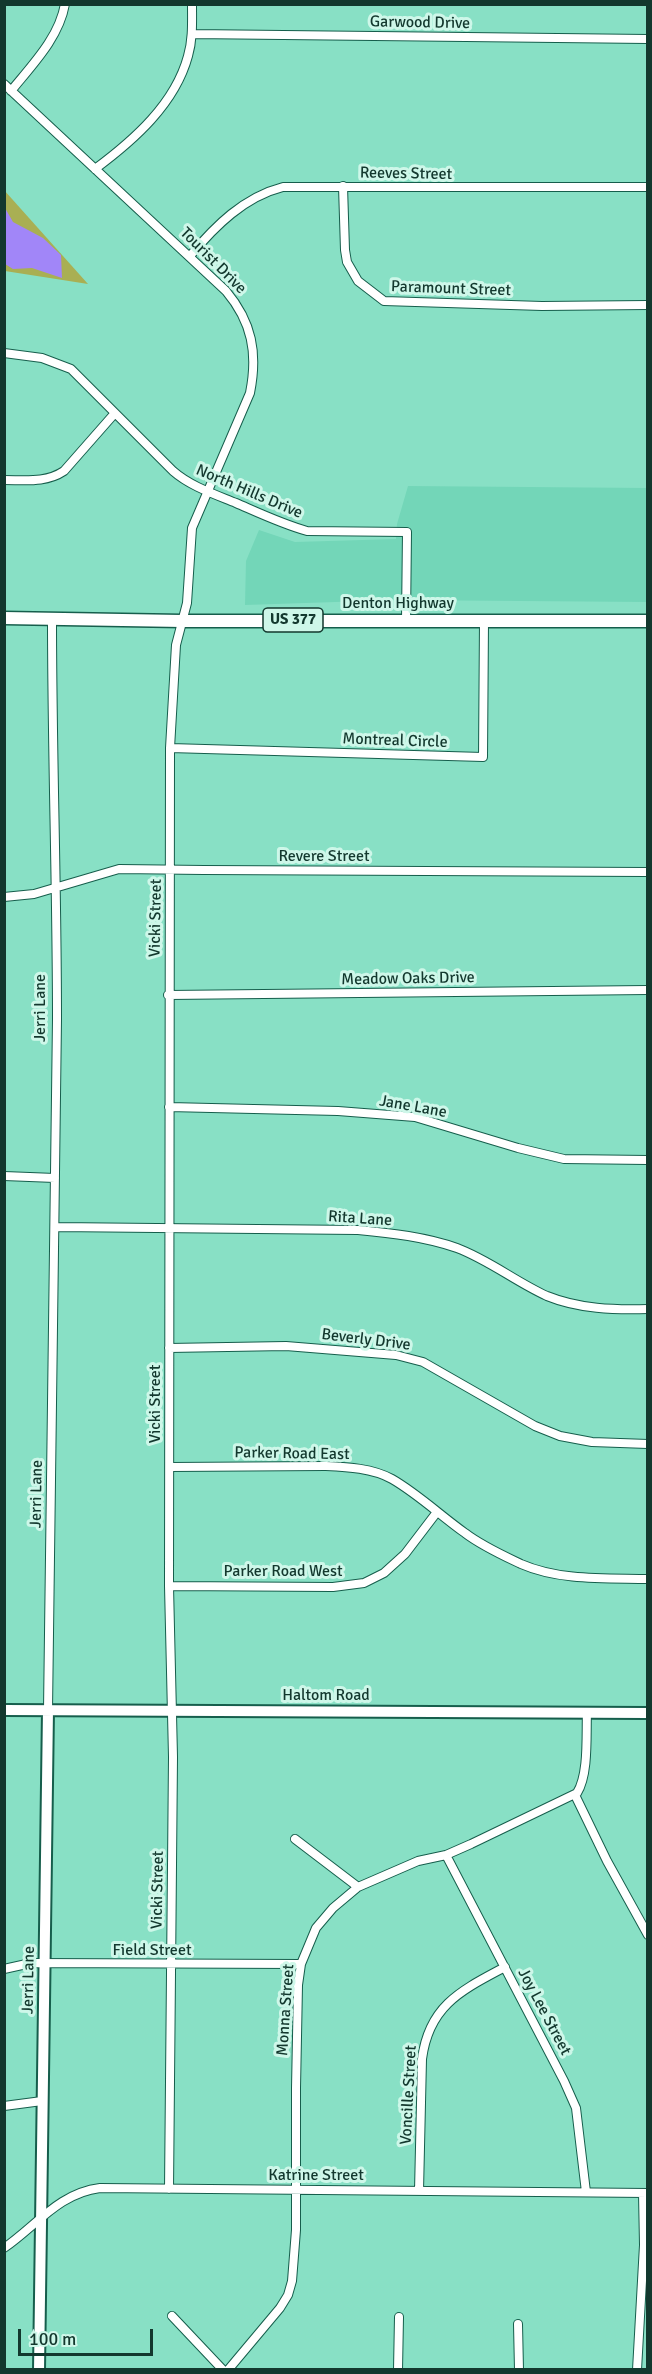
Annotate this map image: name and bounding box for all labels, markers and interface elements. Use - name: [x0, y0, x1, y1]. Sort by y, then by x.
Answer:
- street label: Garwood Drive: [370, 13, 470, 33]
- street label: Reeves Street: [360, 164, 452, 184]
- street label: Tourist Drive: [176, 224, 250, 298]
- street label: Paramount Street: [391, 277, 511, 301]
- street label: North Hills Drive: [193, 461, 305, 523]
- street label: Denton Highway: [342, 594, 454, 614]
- road number: US 377: [263, 608, 323, 632]
- street label: Montreal Circle: [342, 730, 448, 752]
- street label: Revere Street: [278, 847, 370, 867]
- street label: Vicki Street: [146, 879, 166, 957]
- street label: Meadow Oaks Drive: [341, 968, 475, 990]
- street label: Jerri Lane: [31, 974, 51, 1042]
- street label: Jane Lane: [378, 1092, 448, 1122]
- street label: Rita Lane: [327, 1207, 393, 1231]
- street label: Beverly Drive: [320, 1325, 412, 1355]
- street label: Vicki Street: [146, 1365, 166, 1443]
- street label: Parker Road East: [234, 1443, 350, 1465]
- street label: Jerri Lane: [27, 1460, 47, 1528]
- street label: Parker Road West: [223, 1562, 343, 1582]
- street label: Haltom Road: [282, 1686, 370, 1706]
- street label: Vicki Street: [148, 1851, 168, 1929]
- street label: Field Street: [113, 1941, 191, 1961]
- street label: Jerri Lane: [19, 1946, 39, 2014]
- street label: Monna Street: [273, 1963, 299, 2057]
- street label: Joy Lee Street: [513, 1965, 575, 2059]
- street label: Voncille Street: [397, 2045, 421, 2145]
- street label: Katrine Street: [268, 2166, 364, 2186]
- scale bar: [21, 2317, 156, 2355]
- text: 100 m: [29, 2328, 76, 2350]

